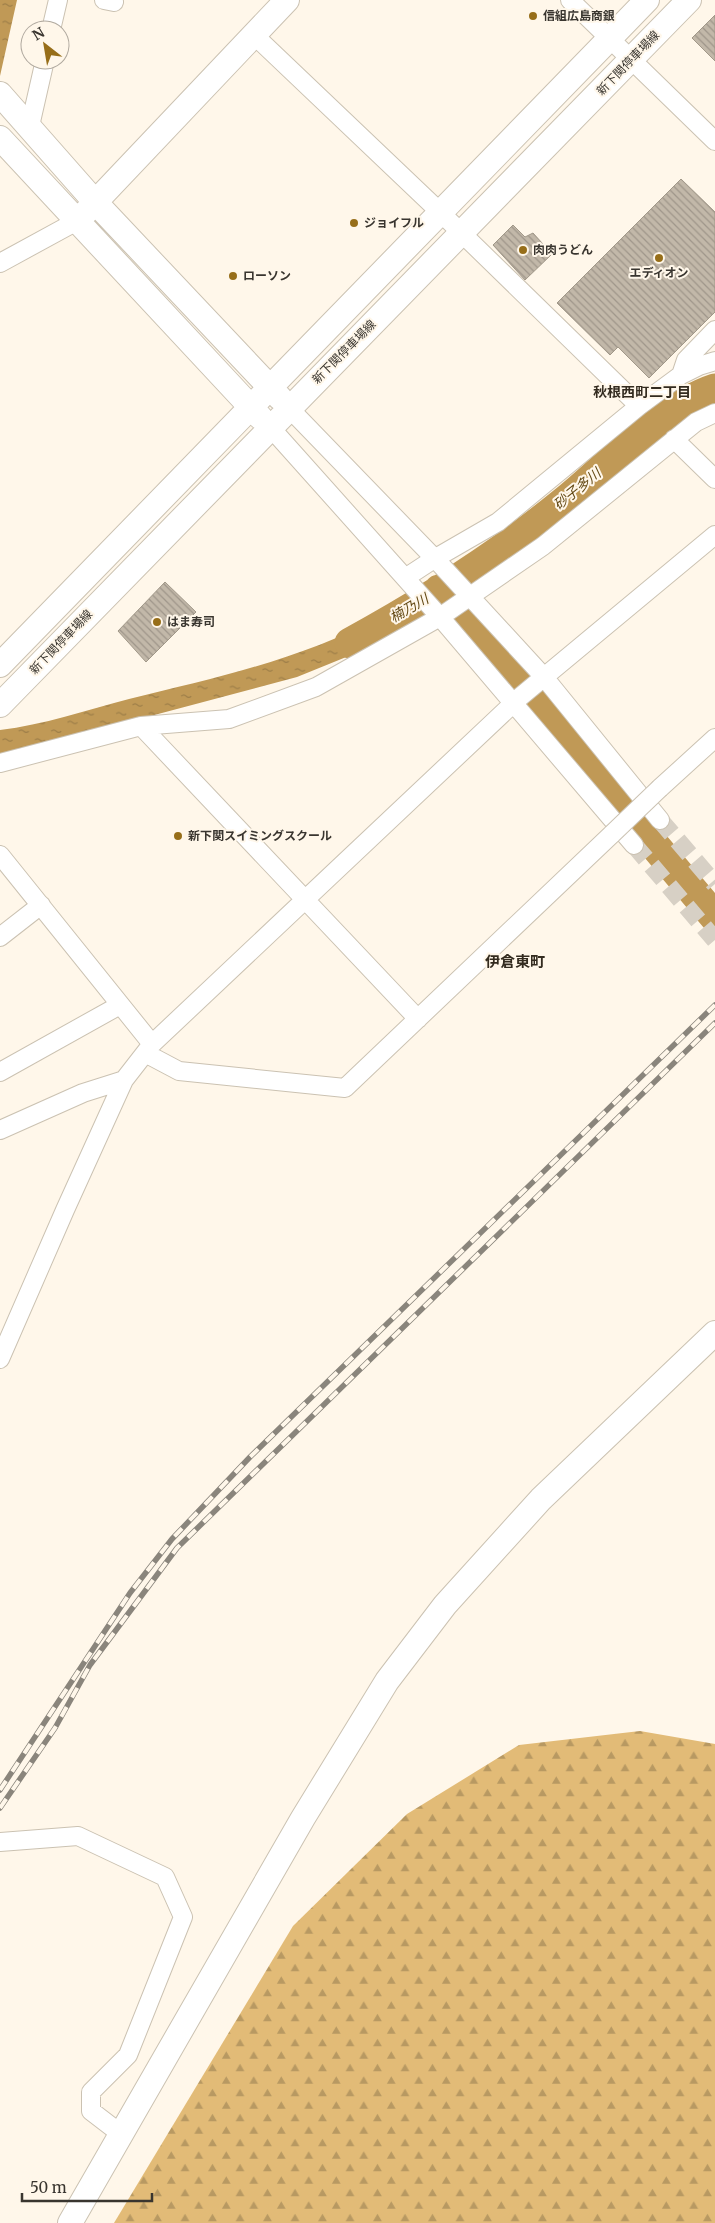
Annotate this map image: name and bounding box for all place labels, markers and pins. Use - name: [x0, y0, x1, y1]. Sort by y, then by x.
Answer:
- place label: 信組広島商銀: [543, 8, 615, 23]
- marker: 信組広島商銀: [527, 10, 539, 22]
- place label: ジョイフル: [364, 215, 424, 230]
- marker: ジョイフル: [348, 217, 360, 229]
- place label: 肉肉うどん: [533, 242, 593, 257]
- marker: 肉肉うどん: [517, 244, 529, 256]
- marker: エディオン: [653, 252, 665, 264]
- place label: エディオン: [629, 265, 689, 280]
- place label: ローソン: [243, 268, 291, 283]
- marker: ローソン: [227, 270, 239, 282]
- place label: はま寿司: [167, 614, 215, 629]
- marker: はま寿司: [151, 616, 163, 628]
- place label: 新下関スイミングスクール: [188, 828, 332, 843]
- marker: 新下関スイミングスクール: [172, 830, 184, 842]

